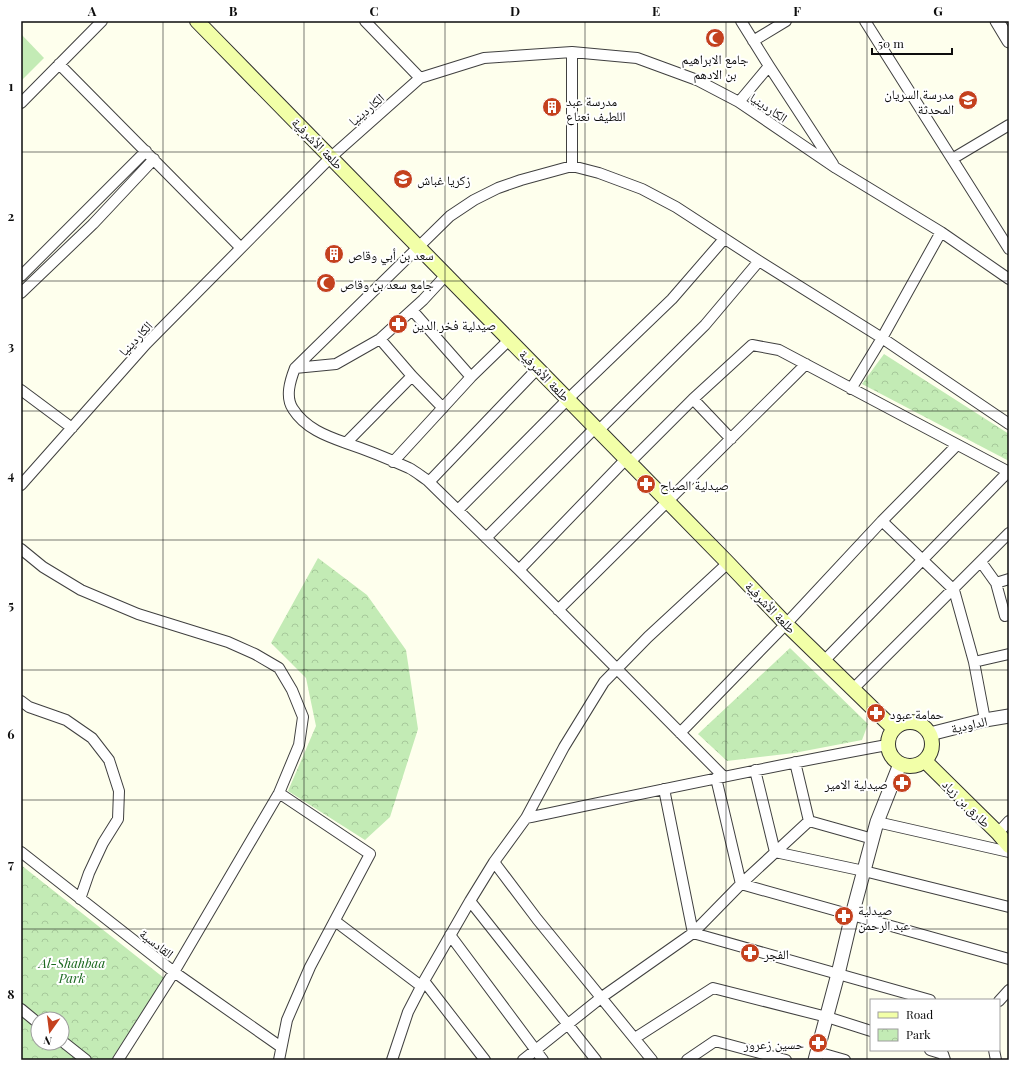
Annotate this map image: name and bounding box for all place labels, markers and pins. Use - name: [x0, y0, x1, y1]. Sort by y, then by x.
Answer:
- mosque icon: جامع الابراهيم بن الادهم: [704, 27, 726, 49]
- place label: جامع الابراهيم بن الادهم: [682, 50, 748, 83]
- place label: مدرسة السريان المحدثة: [884, 85, 954, 117]
- school or university icon: مدرسة السريان المحدثة: [957, 89, 979, 111]
- place label: مدرسة عبد اللطيف نعناع: [566, 92, 626, 126]
- building icon: مدرسة عبد اللطيف نعناع: [541, 96, 563, 118]
- school or university icon: زكريا غباش: [392, 168, 414, 190]
- place label: زكريا غباش: [417, 171, 470, 189]
- building icon: سعد بن أبي وقاص: [323, 243, 345, 265]
- place label: سعد بن أبي وقاص: [348, 246, 434, 266]
- mosque icon: جامع سعد بن وقاص: [315, 272, 337, 294]
- place label: جامع سعد بن وقاص: [340, 275, 434, 294]
- pharmacy icon: صيدلية فخر الدين: [387, 313, 409, 335]
- place label: صيدلية فخر الدين: [412, 316, 496, 334]
- pharmacy icon: صيدلية الصباح: [635, 473, 657, 495]
- place label: صيدلية الصباح: [660, 476, 729, 495]
- pharmacy icon: حمامة عبود: [865, 702, 887, 724]
- place label: حمامة عبود: [890, 705, 944, 723]
- pharmacy icon: صيدلية الامير: [891, 772, 913, 794]
- place label: صيدلية الامير: [824, 775, 888, 793]
- place label: صيدلية عبد الرحمن: [858, 901, 911, 934]
- pharmacy icon: صيدلية عبد الرحمن: [833, 905, 855, 927]
- pharmacy icon: الفجر: [739, 942, 761, 964]
- place label: الفجر: [763, 945, 789, 963]
- pharmacy icon: حسين زعرور: [807, 1032, 829, 1054]
- place label: حسين زعرور: [743, 1035, 804, 1053]

